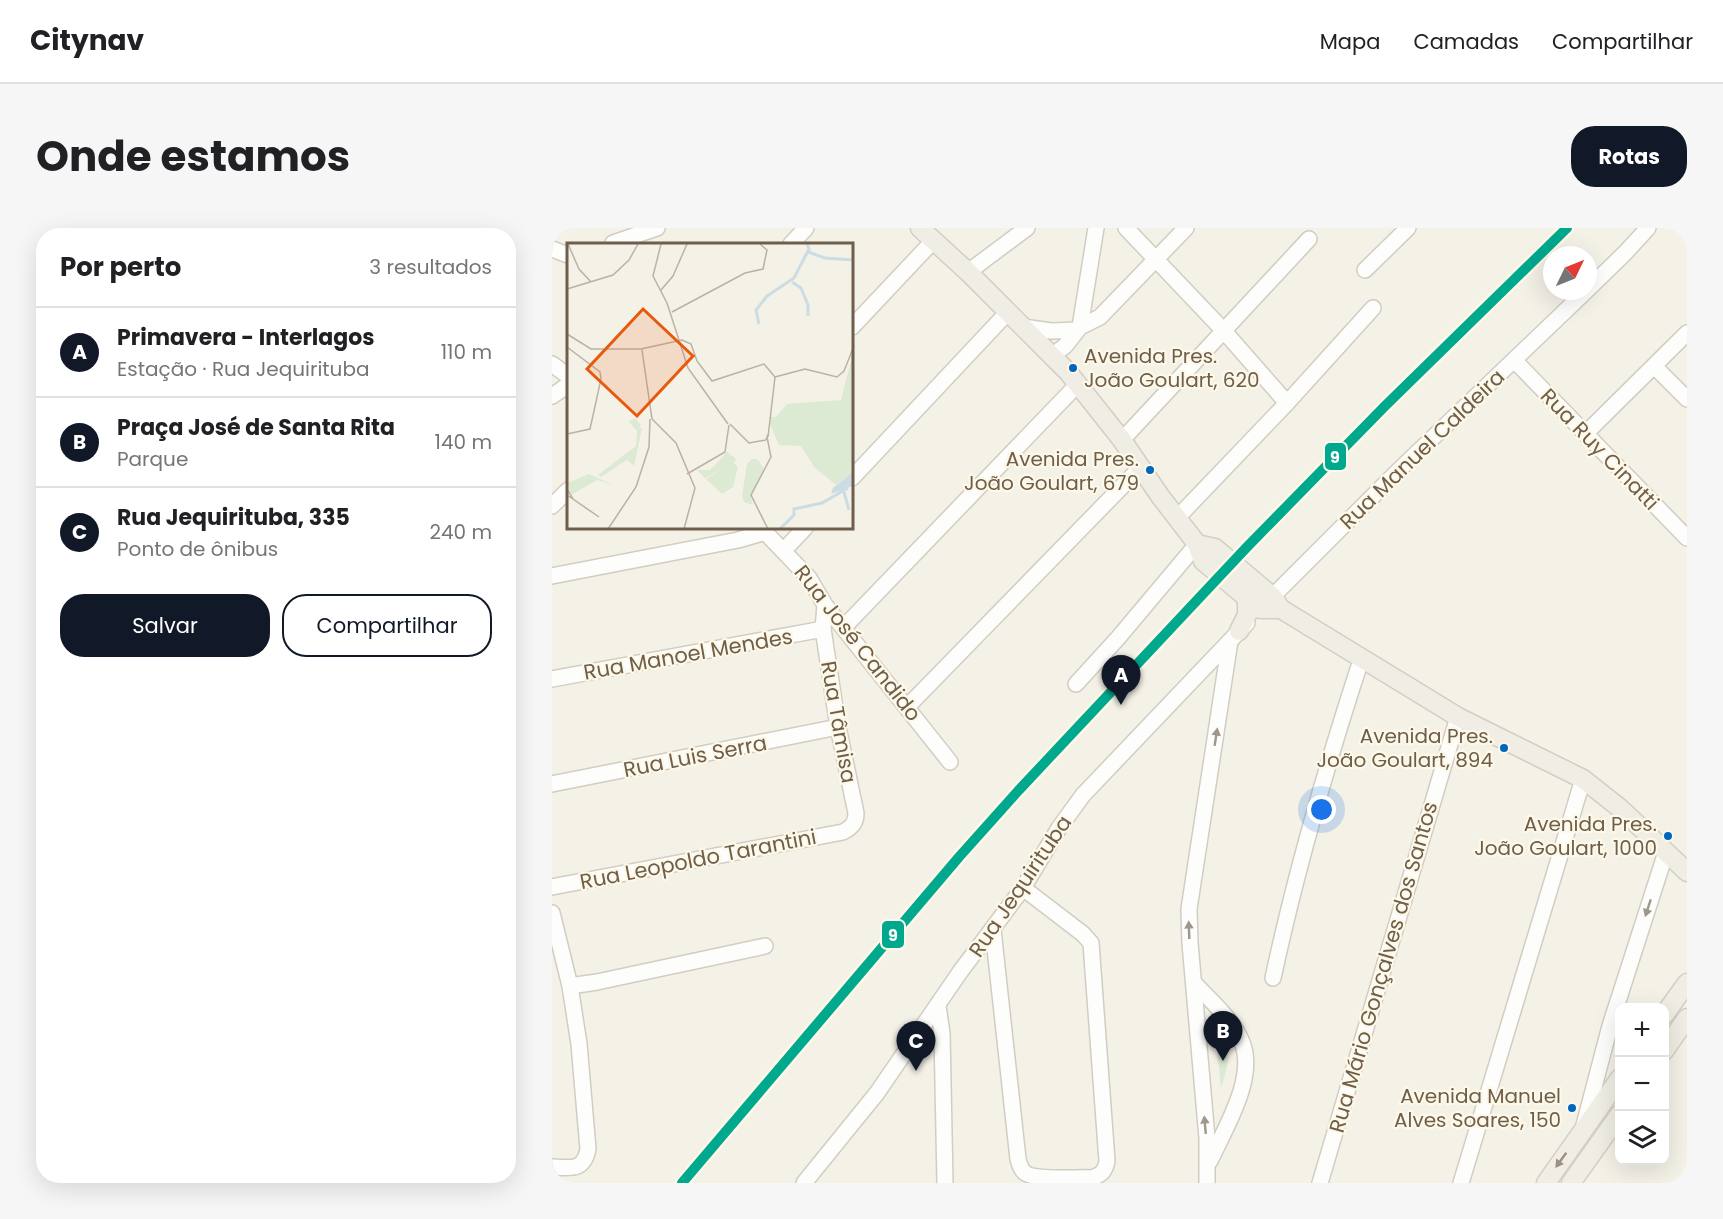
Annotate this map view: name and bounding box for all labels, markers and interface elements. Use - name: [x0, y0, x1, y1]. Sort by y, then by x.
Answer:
- text: Citynav: [30, 21, 144, 60]
- text: Mapa: [1320, 27, 1380, 56]
- text: Camadas: [1413, 27, 1519, 56]
- text: Compartilhar: [1552, 27, 1693, 56]
- button: Rotas: [1571, 126, 1687, 187]
- text: Onde estamos: [36, 127, 350, 186]
- inset map: [567, 243, 854, 530]
- north arrow: [1543, 246, 1597, 300]
- text: Por perto: [60, 249, 181, 285]
- text: 3 resultados: [369, 253, 492, 281]
- text: Primavera - Interlagos: [117, 322, 375, 353]
- text: A: [72, 338, 87, 366]
- text: 110 m: [441, 338, 492, 366]
- place label: Avenida Pres. João Goulart, 620: [1084, 342, 1259, 394]
- text: Estação · Rua Jequirituba: [117, 355, 369, 383]
- marker: Avenida Pres. João Goulart, 620: [1067, 362, 1079, 374]
- street label: Rua Manuel Caldeira: [1333, 363, 1511, 535]
- street label: Rua Ruy Cinatti: [1534, 382, 1666, 516]
- text: Praça José de Santa Rita: [117, 412, 395, 443]
- text: B: [73, 428, 86, 456]
- text: 140 m: [435, 428, 492, 456]
- line badge: 9: [1324, 442, 1347, 471]
- text: Parque: [117, 445, 188, 473]
- place label: Avenida Pres. João Goulart, 679: [964, 445, 1139, 497]
- text: 9: [1330, 446, 1340, 469]
- marker: Avenida Pres. João Goulart, 679: [1144, 464, 1156, 476]
- text: Rua Jequirituba, 335: [117, 502, 350, 533]
- text: C: [72, 518, 87, 546]
- text: 240 m: [429, 518, 492, 546]
- text: Ponto de ônibus: [117, 535, 278, 563]
- street label: Rua José Candido: [788, 559, 928, 727]
- button: Salvar: [60, 594, 270, 657]
- button: Compartilhar: [282, 594, 492, 657]
- street label: Rua Manoel Mendes: [581, 621, 795, 687]
- pin: A: [1102, 656, 1140, 705]
- street label: Rua Tâmisa: [814, 659, 864, 785]
- place label: Avenida Pres. João Goulart, 894: [1317, 722, 1493, 774]
- street label: Rua Luis Serra: [621, 728, 769, 784]
- one-way arrow: [1212, 728, 1221, 747]
- marker: Avenida Pres. João Goulart, 894: [1498, 742, 1510, 754]
- your location: [1307, 795, 1336, 824]
- street label: Rua Mário Gonçalves dos Santos: [1322, 798, 1444, 1136]
- street label: Rua Jequirituba: [962, 809, 1078, 963]
- place label: Avenida Pres. João Goulart, 1000: [1474, 810, 1657, 862]
- street label: Rua Leopoldo Tarantini: [577, 822, 819, 896]
- marker: Avenida Pres. João Goulart, 1000: [1662, 830, 1674, 842]
- one-way arrow: [1642, 899, 1652, 917]
- line badge: 9: [881, 920, 905, 949]
- one-way arrow: [1185, 921, 1194, 940]
- text: 9: [888, 924, 898, 947]
- map controls: [1615, 1003, 1669, 1165]
- button: +: [1615, 1003, 1669, 1057]
- pin: B: [1204, 1012, 1242, 1061]
- pin: C: [896, 1022, 936, 1071]
- button: −: [1615, 1057, 1669, 1111]
- place label: Avenida Manuel Alves Soares, 150: [1394, 1082, 1561, 1134]
- marker: Avenida Manuel Alves Soares, 150: [1566, 1102, 1578, 1114]
- button: layers: [1615, 1111, 1669, 1165]
- one-way arrow: [1201, 1115, 1210, 1134]
- one-way arrow: [1555, 1151, 1567, 1167]

